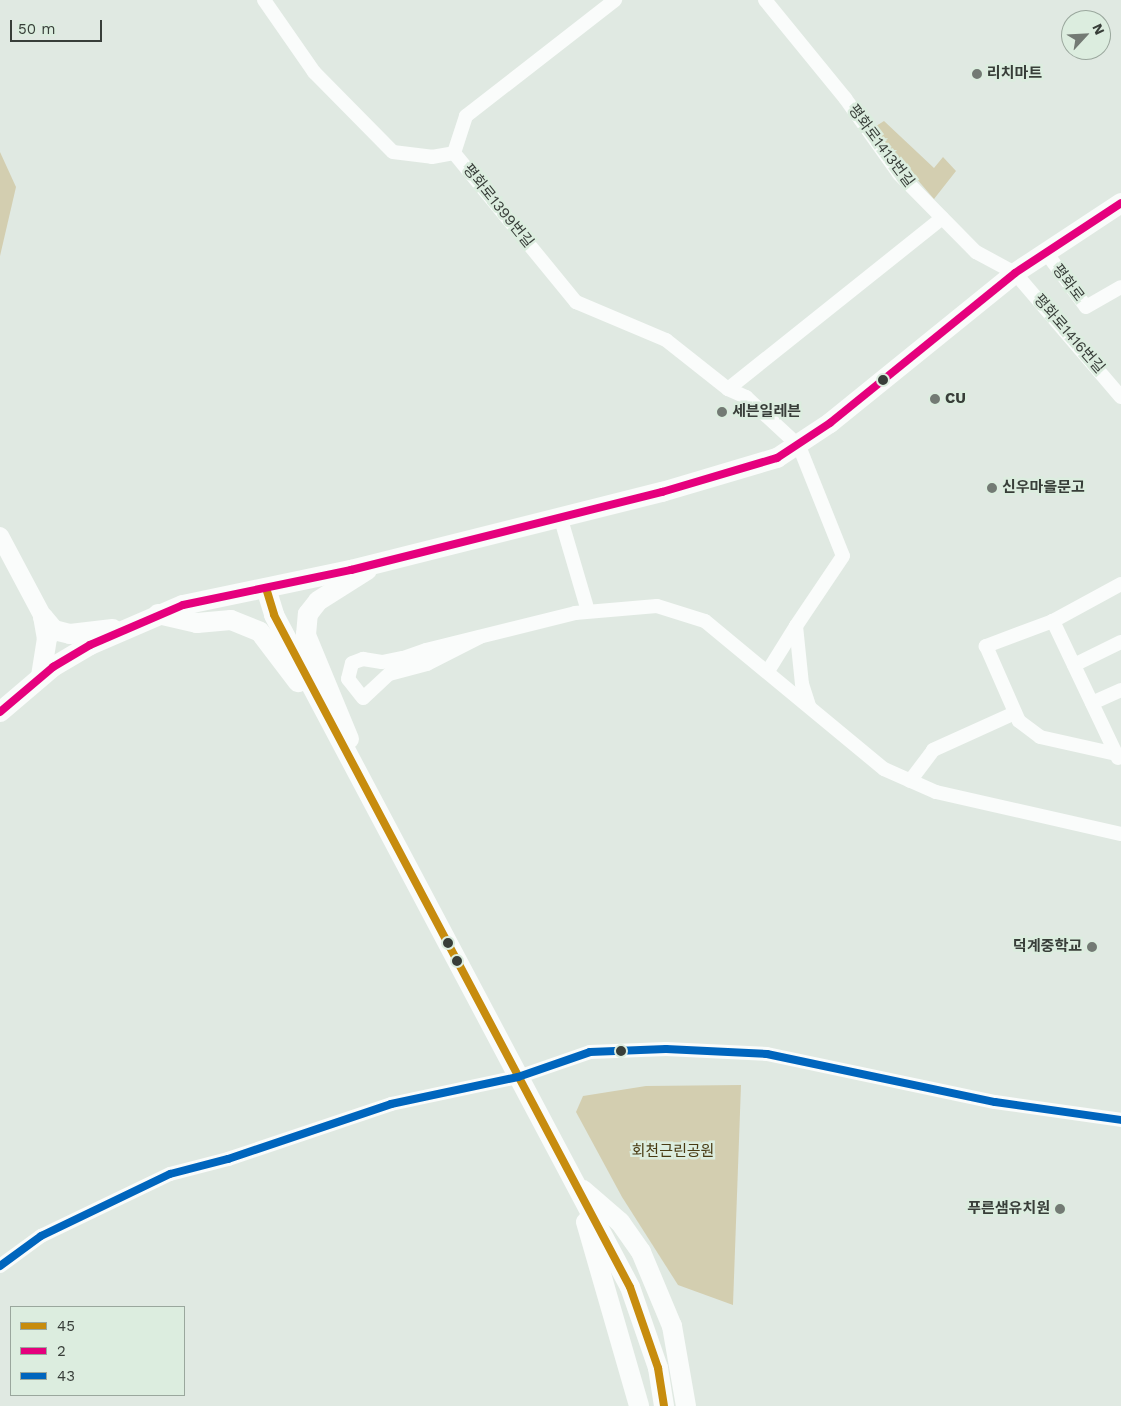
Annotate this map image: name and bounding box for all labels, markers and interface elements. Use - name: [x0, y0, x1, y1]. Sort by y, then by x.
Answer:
- scale bar: [12, 10, 105, 42]
- north arrow: [1061, 10, 1111, 60]
- text: 50 m: [18, 20, 55, 38]
- text: N: [1089, 21, 1108, 37]
- place label: 리치마트: [987, 65, 1042, 83]
- marker: 리치마트: [971, 68, 983, 80]
- street label: 평화로1413번길: [844, 101, 918, 191]
- street label: 평화로1399번길: [459, 161, 537, 251]
- street label: 평화로: [1048, 261, 1088, 305]
- street label: 평화로1416번길: [1030, 291, 1108, 377]
- unlabelled marker: [878, 375, 888, 385]
- place label: CU: [945, 390, 966, 408]
- marker: CU: [929, 393, 941, 405]
- place label: 세븐일레븐: [732, 403, 801, 421]
- marker: 세븐일레븐: [716, 406, 728, 418]
- place label: 신우마을문고: [1002, 479, 1085, 497]
- marker: 신우마을문고: [986, 482, 998, 494]
- unlabelled marker: [443, 938, 453, 948]
- place label: 덕계중학교: [1013, 938, 1082, 956]
- marker: 덕계중학교: [1086, 941, 1098, 953]
- unlabelled marker: [452, 956, 462, 966]
- unlabelled marker: [616, 1046, 626, 1056]
- park label: 회천근린공원: [632, 1143, 714, 1161]
- place label: 푸른샘유치원: [967, 1200, 1050, 1218]
- marker: 푸른샘유치원: [1054, 1203, 1066, 1215]
- legend: [10, 1306, 185, 1396]
- text: 45: [57, 1317, 75, 1335]
- text: 2: [57, 1342, 66, 1360]
- text: 43: [57, 1367, 75, 1385]

